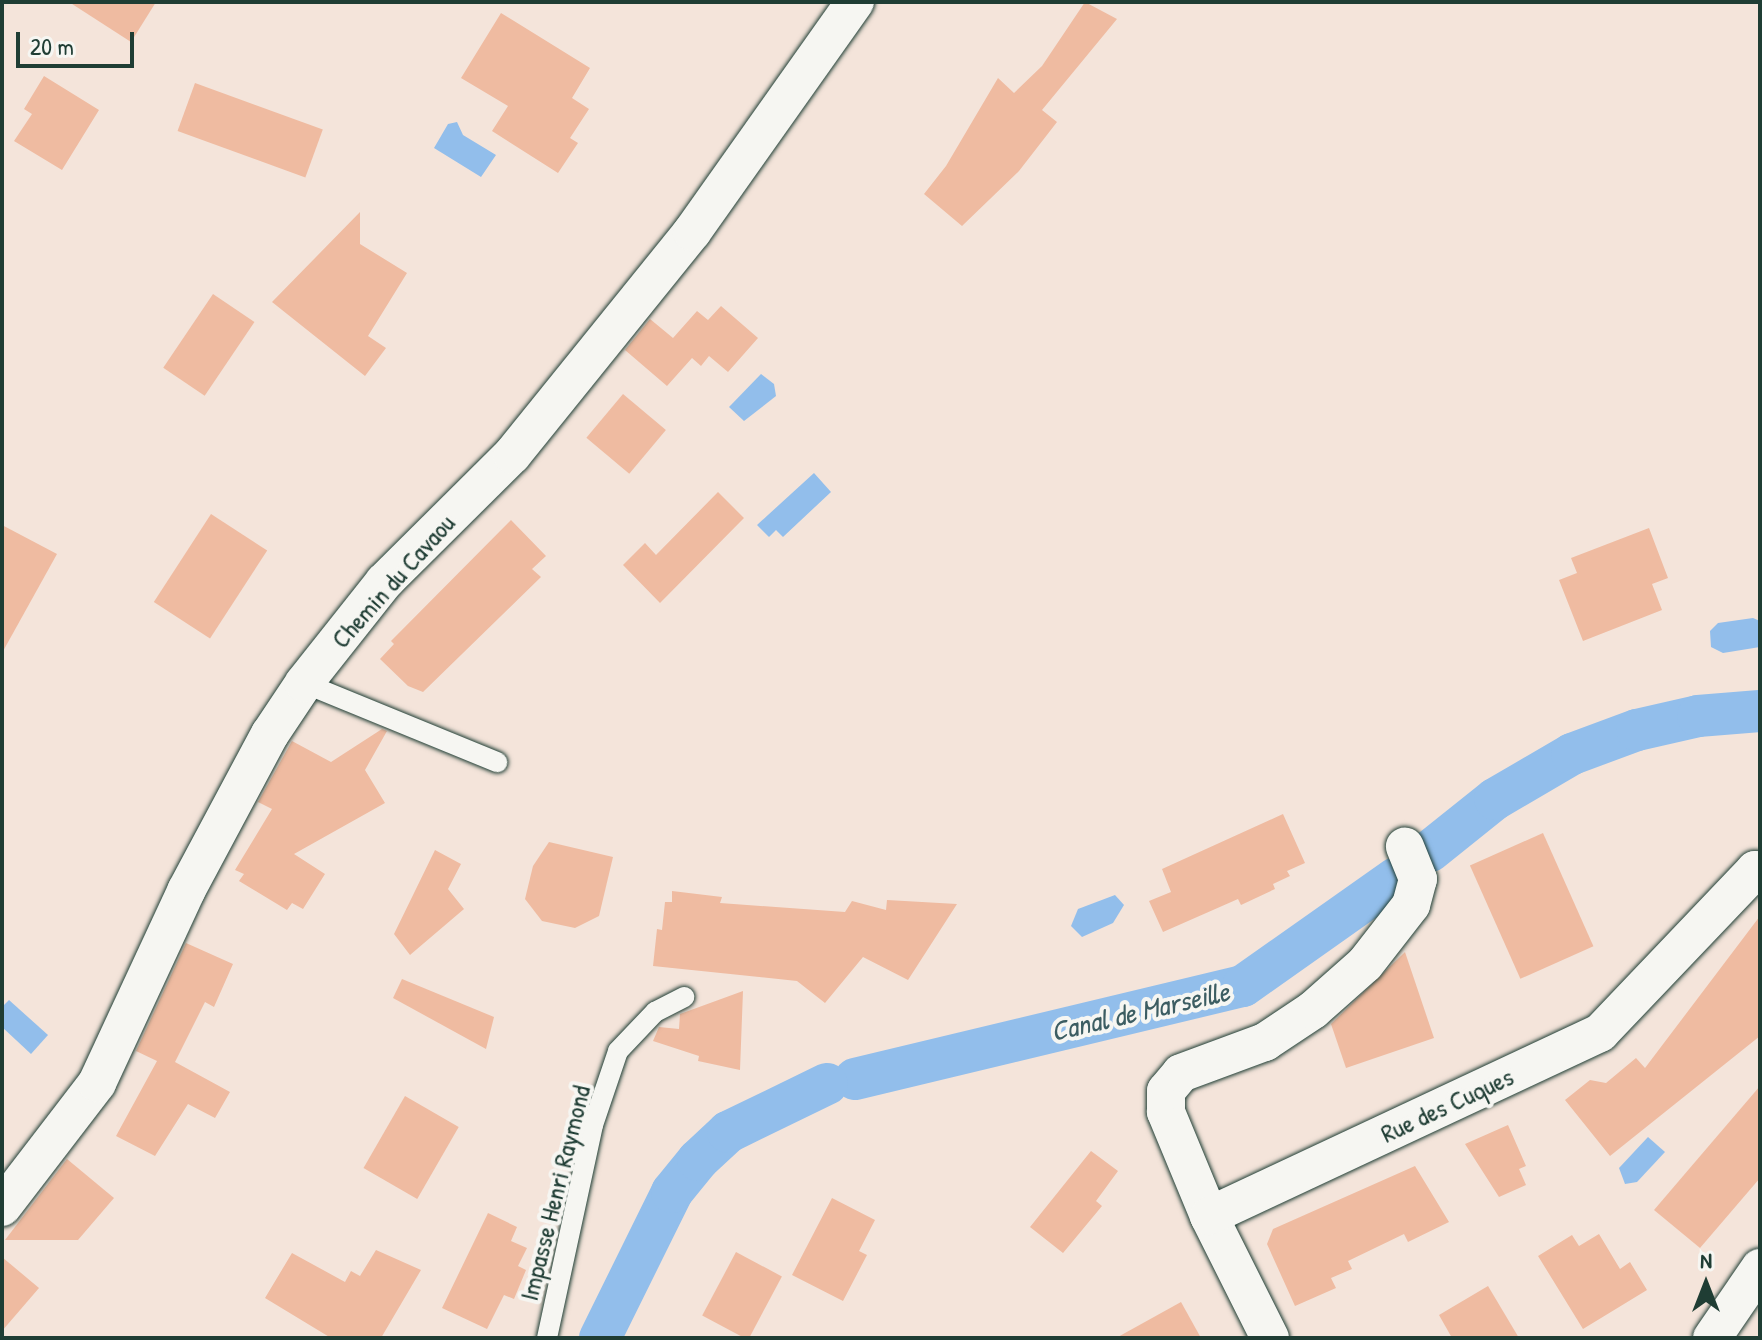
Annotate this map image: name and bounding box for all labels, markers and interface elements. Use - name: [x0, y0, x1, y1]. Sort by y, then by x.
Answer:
- scale bar: [20, 16, 138, 66]
- text: 20 m: [30, 30, 74, 62]
- street label: Chemin du Cavaou: [325, 508, 461, 654]
- water label: Canal de Marseille: [1047, 974, 1233, 1048]
- street label: Rue des Cuques: [1376, 1061, 1518, 1149]
- street label: Impasse Henri Raymond: [513, 1082, 597, 1304]
- north arrow: [1666, 1244, 1746, 1324]
- text: N: [1700, 1245, 1712, 1275]

